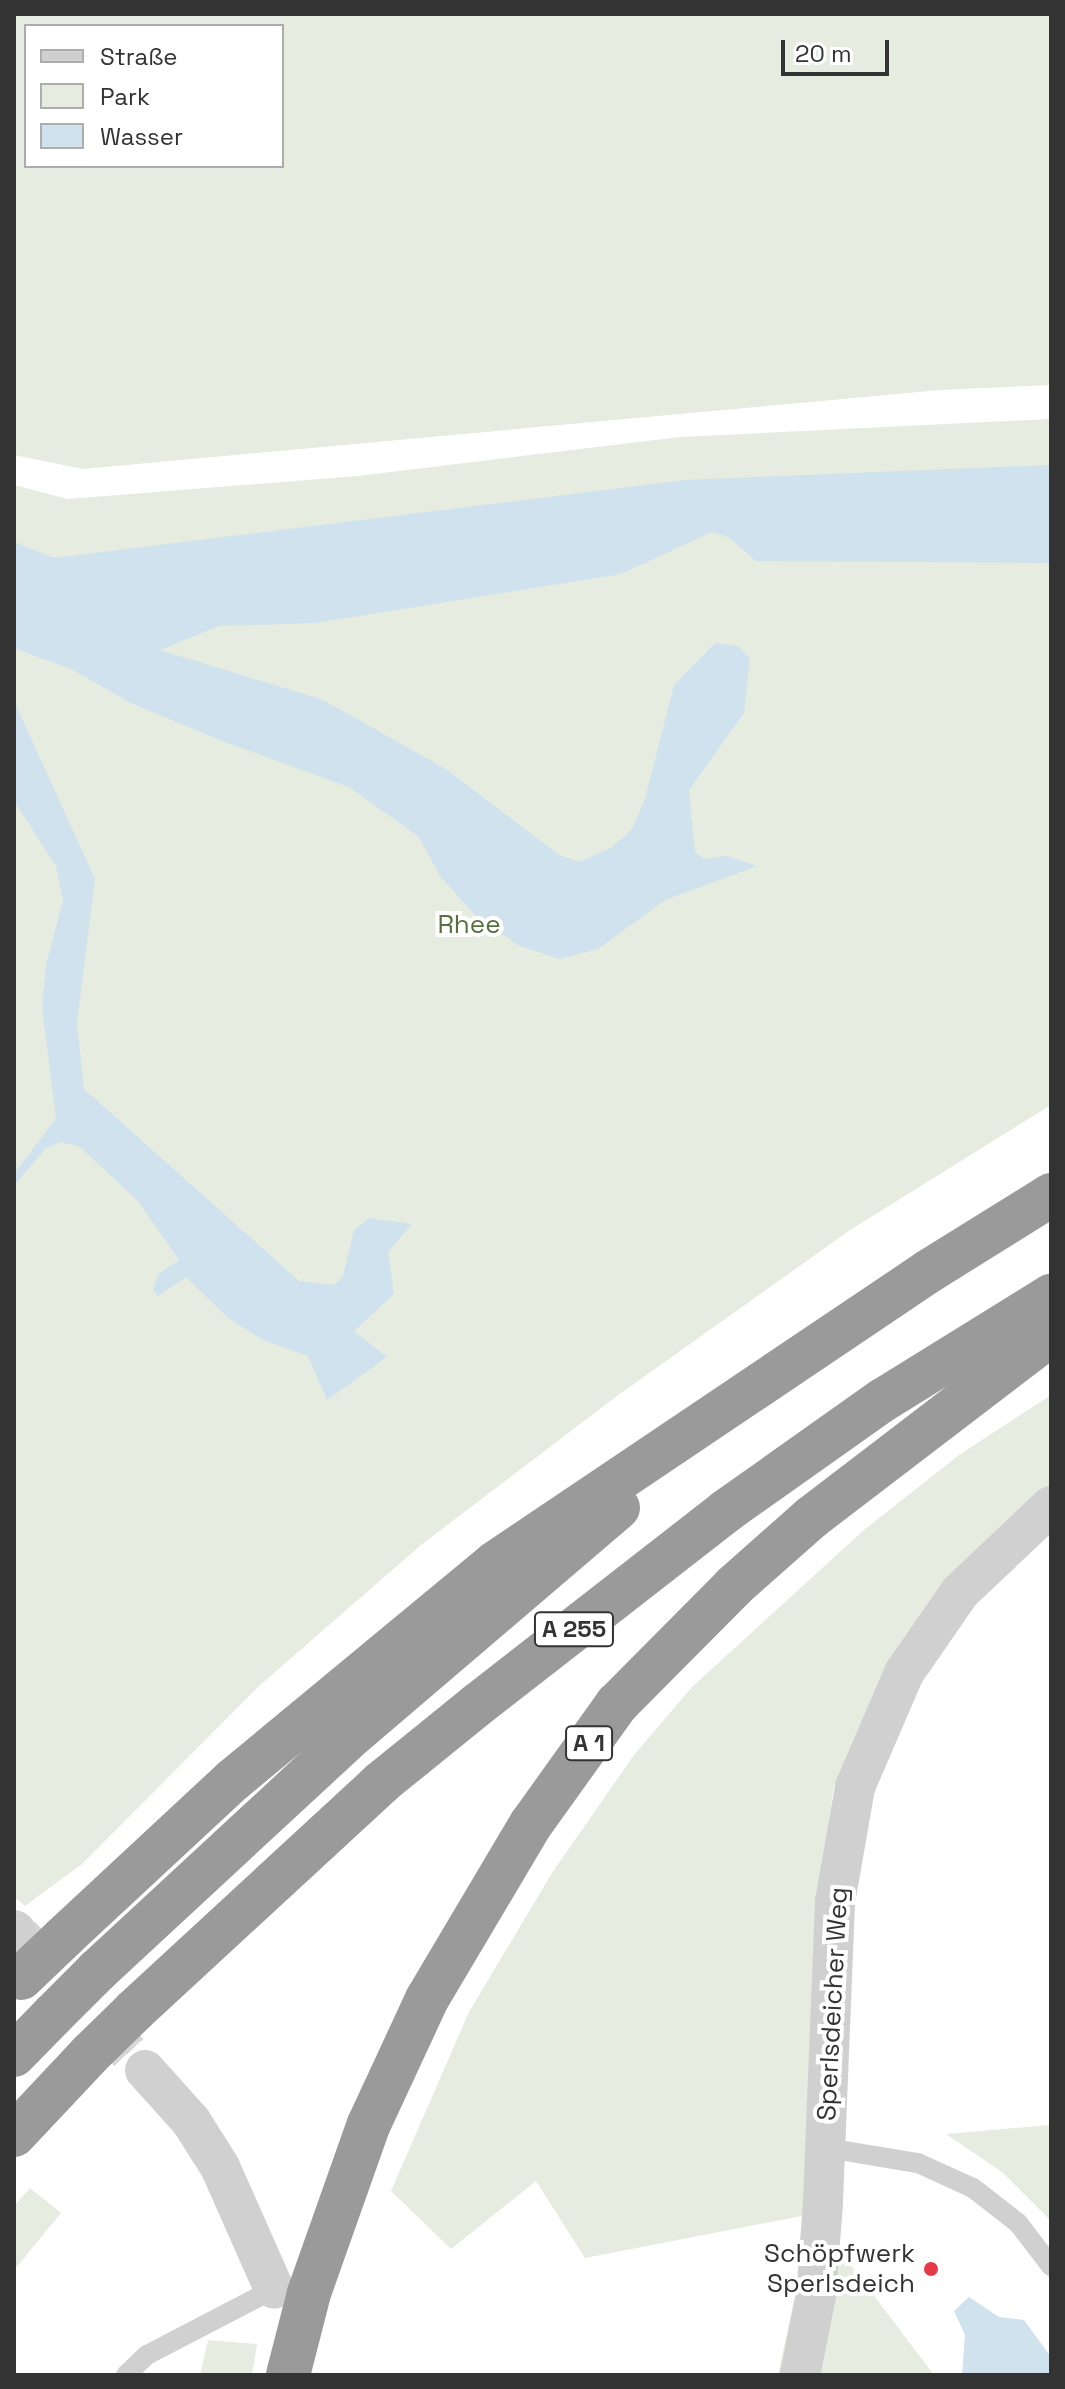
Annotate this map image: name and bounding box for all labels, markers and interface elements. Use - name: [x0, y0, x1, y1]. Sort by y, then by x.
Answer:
- legend: [24, 24, 284, 168]
- scale bar: [785, 24, 893, 74]
- text: 20 m: [795, 38, 852, 69]
- text: Straße: [100, 41, 177, 72]
- text: Park: [100, 81, 150, 112]
- text: Wasser: [100, 121, 183, 152]
- park label: Rhee: [437, 909, 501, 941]
- road number: A 255: [532, 1609, 616, 1649]
- road number: A 1: [563, 1723, 615, 1763]
- street label: Sperlsdeicher Weg: [811, 1886, 855, 2122]
- place label: Schöpfwerk Sperlsdeich: [764, 2238, 915, 2300]
- marker: Schöpfwerk Sperlsdeich: [922, 2260, 940, 2278]

